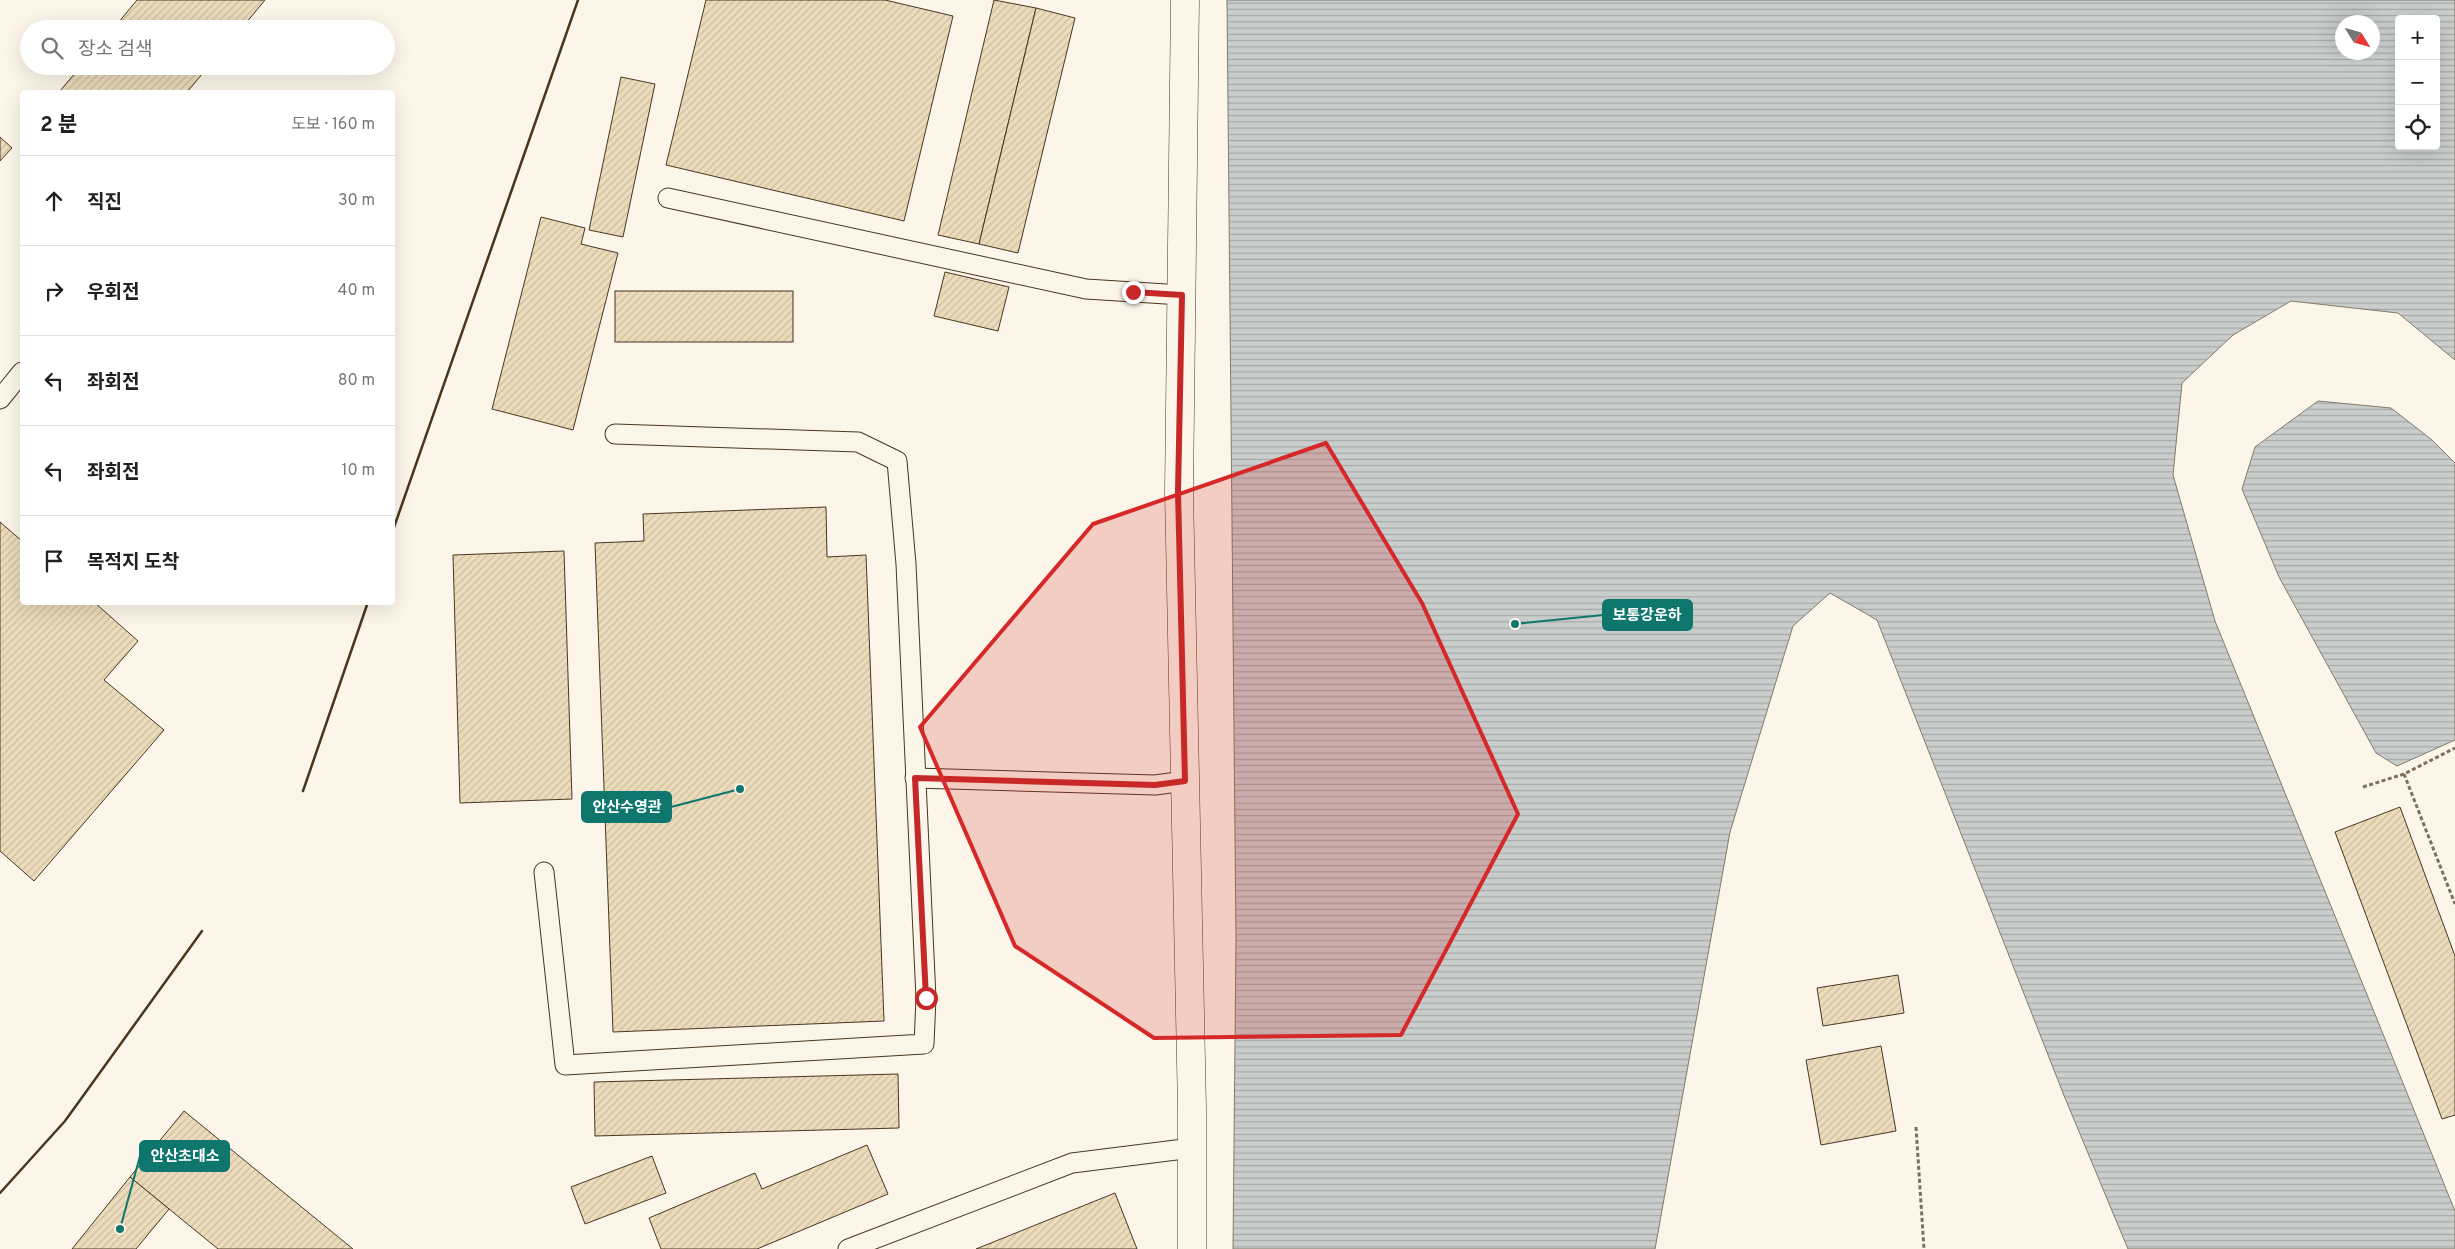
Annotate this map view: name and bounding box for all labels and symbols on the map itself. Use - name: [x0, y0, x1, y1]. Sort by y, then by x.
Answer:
- north arrow: [2335, 15, 2380, 60]
- route end: [1122, 281, 1145, 304]
- callout: 보통강운하: [1603, 600, 1692, 630]
- text: 보통강운하: [1612, 607, 1682, 626]
- callout: 안산수영관: [582, 792, 671, 822]
- text: 안산수영관: [592, 799, 662, 818]
- route start: [915, 987, 938, 1010]
- callout: 안산초대소: [140, 1141, 229, 1171]
- text: 안산초대소: [150, 1148, 220, 1167]

